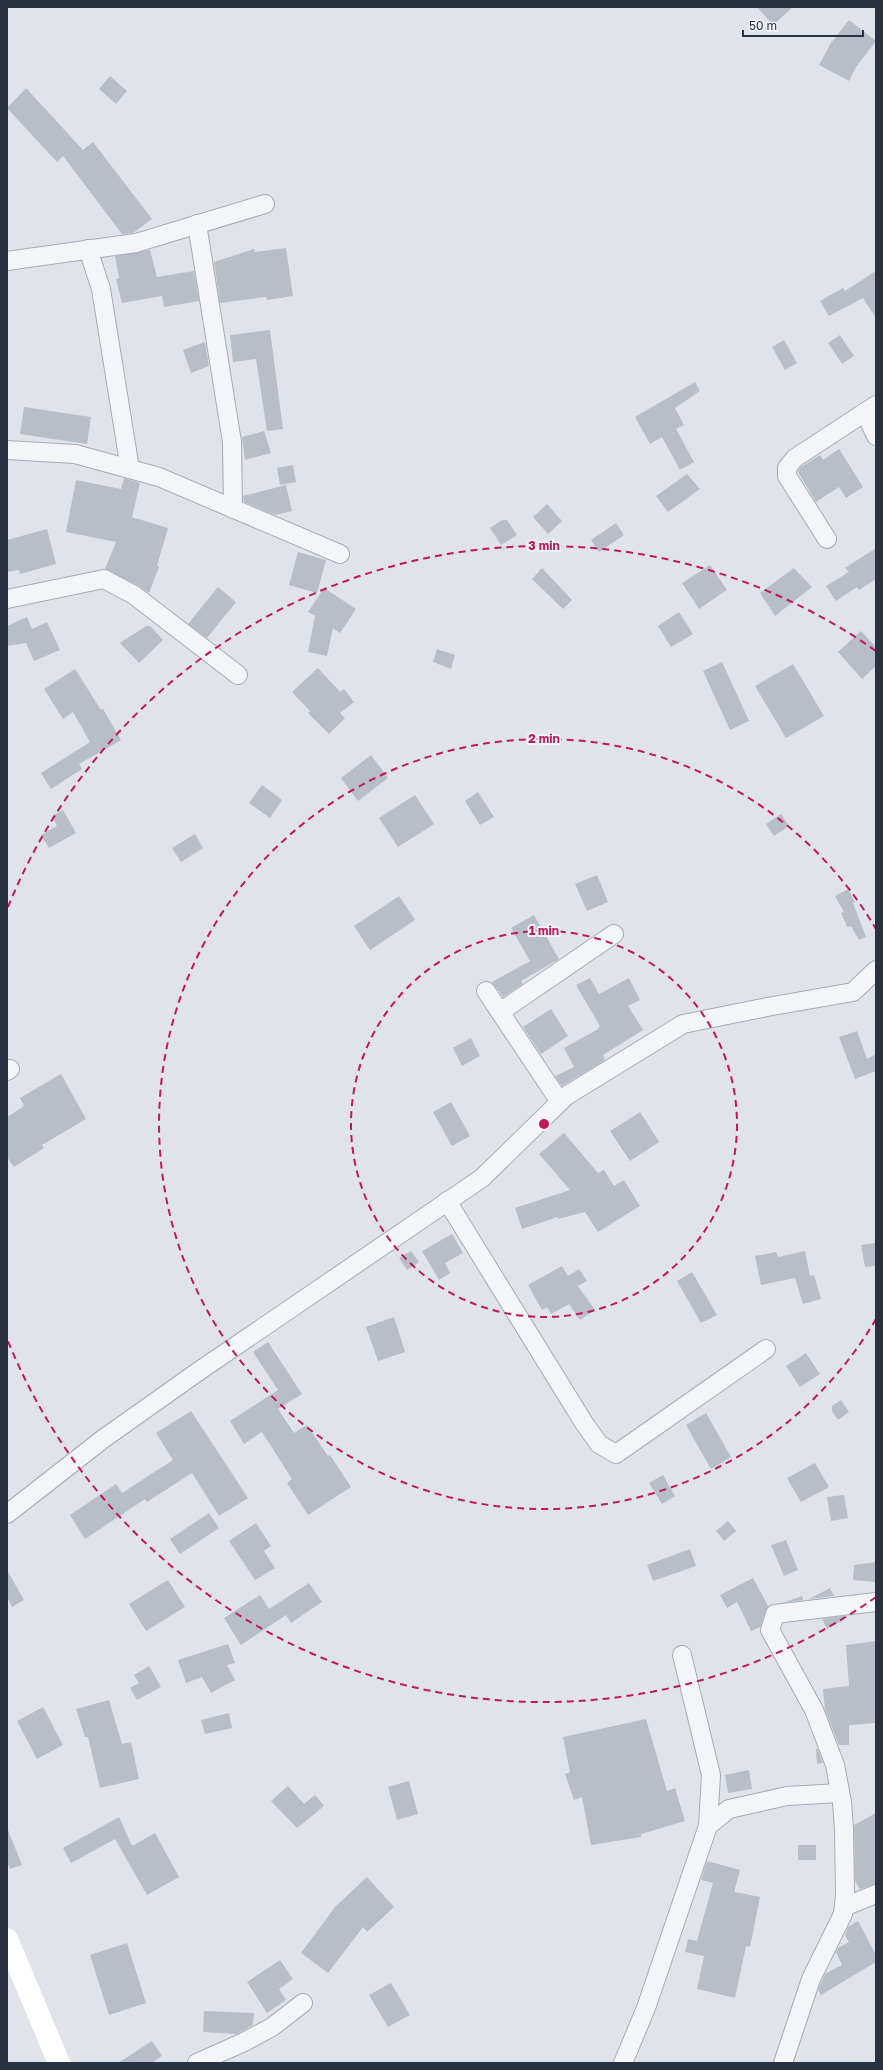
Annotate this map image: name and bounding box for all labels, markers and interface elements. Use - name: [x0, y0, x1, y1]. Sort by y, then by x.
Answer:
- scale bar: [743, 12, 863, 38]
- text: 50 m: [749, 18, 777, 33]
- text: 3 min: [528, 538, 560, 553]
- text: 2 min: [528, 731, 560, 746]
- text: 1 min: [529, 923, 559, 938]
- centre of rings: [537, 1117, 551, 1131]

